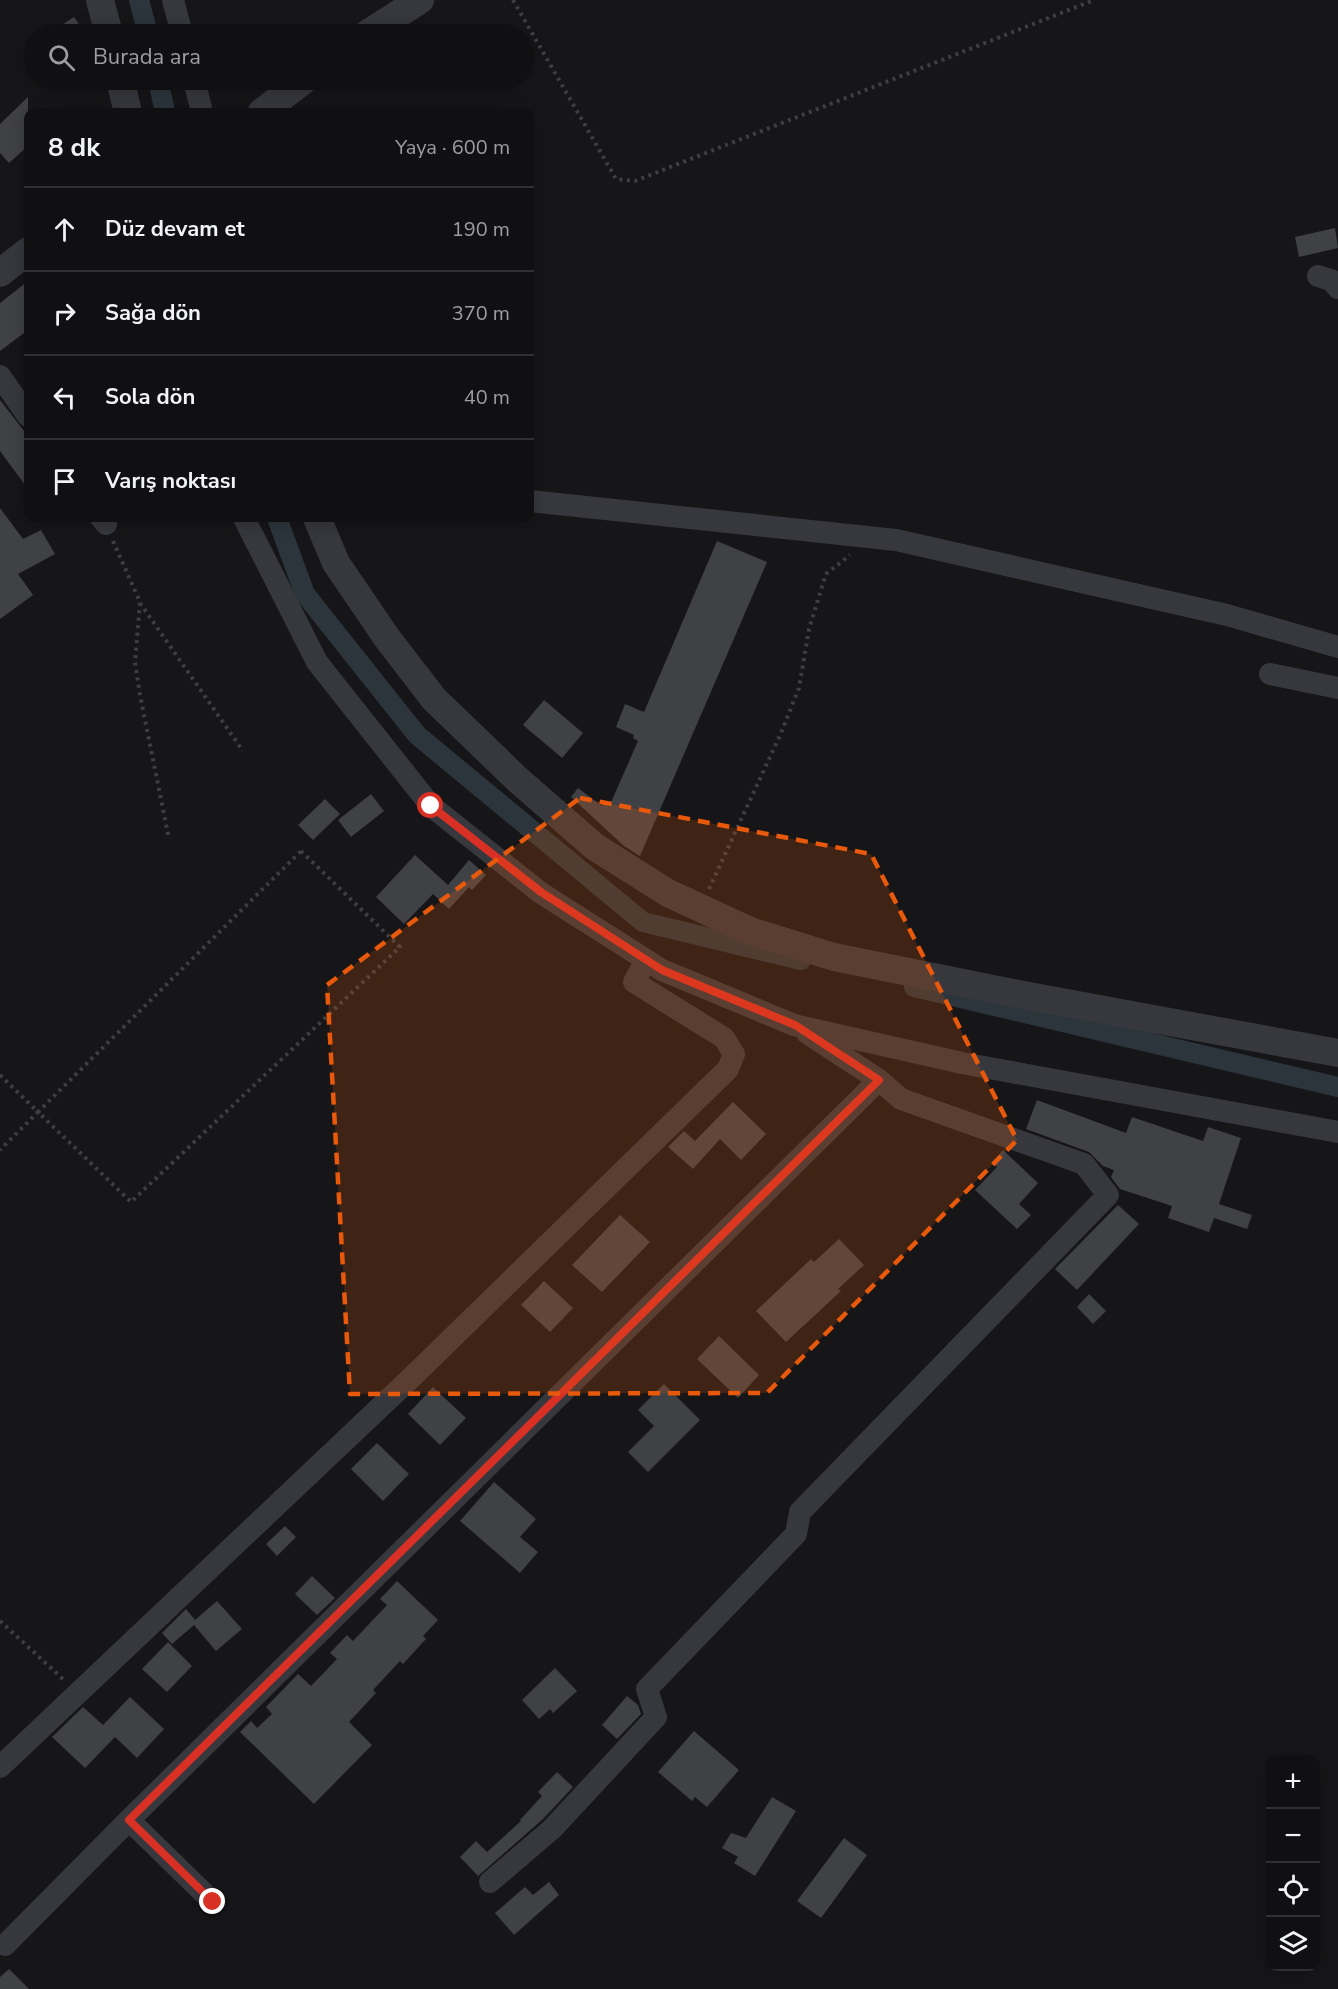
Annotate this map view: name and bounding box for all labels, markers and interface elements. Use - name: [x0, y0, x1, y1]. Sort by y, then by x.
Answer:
- search box: [24, 24, 534, 90]
- icon: search: [45, 41, 78, 74]
- text: Burada ara: [93, 42, 201, 72]
- text: 8 dk: [48, 130, 100, 165]
- text: Yaya · 600 m: [395, 134, 510, 161]
- icon: ahead: [48, 213, 81, 246]
- text: Düz devam et: [105, 214, 245, 244]
- text: 190 m: [452, 216, 510, 243]
- icon: right: [48, 297, 81, 330]
- text: Sağa dön: [105, 298, 201, 328]
- text: 370 m: [452, 300, 510, 327]
- icon: left: [48, 381, 81, 414]
- text: Sola dön: [105, 382, 195, 412]
- text: 40 m: [464, 384, 510, 411]
- icon: arrive: [48, 465, 81, 498]
- text: Varış noktası: [105, 466, 236, 496]
- route start: [417, 792, 443, 818]
- map controls: [1266, 1755, 1320, 1971]
- button: +: [1266, 1755, 1320, 1809]
- button: −: [1266, 1809, 1320, 1863]
- button: locate: [1266, 1863, 1320, 1917]
- route end: [199, 1888, 225, 1914]
- button: layers: [1266, 1917, 1320, 1971]

